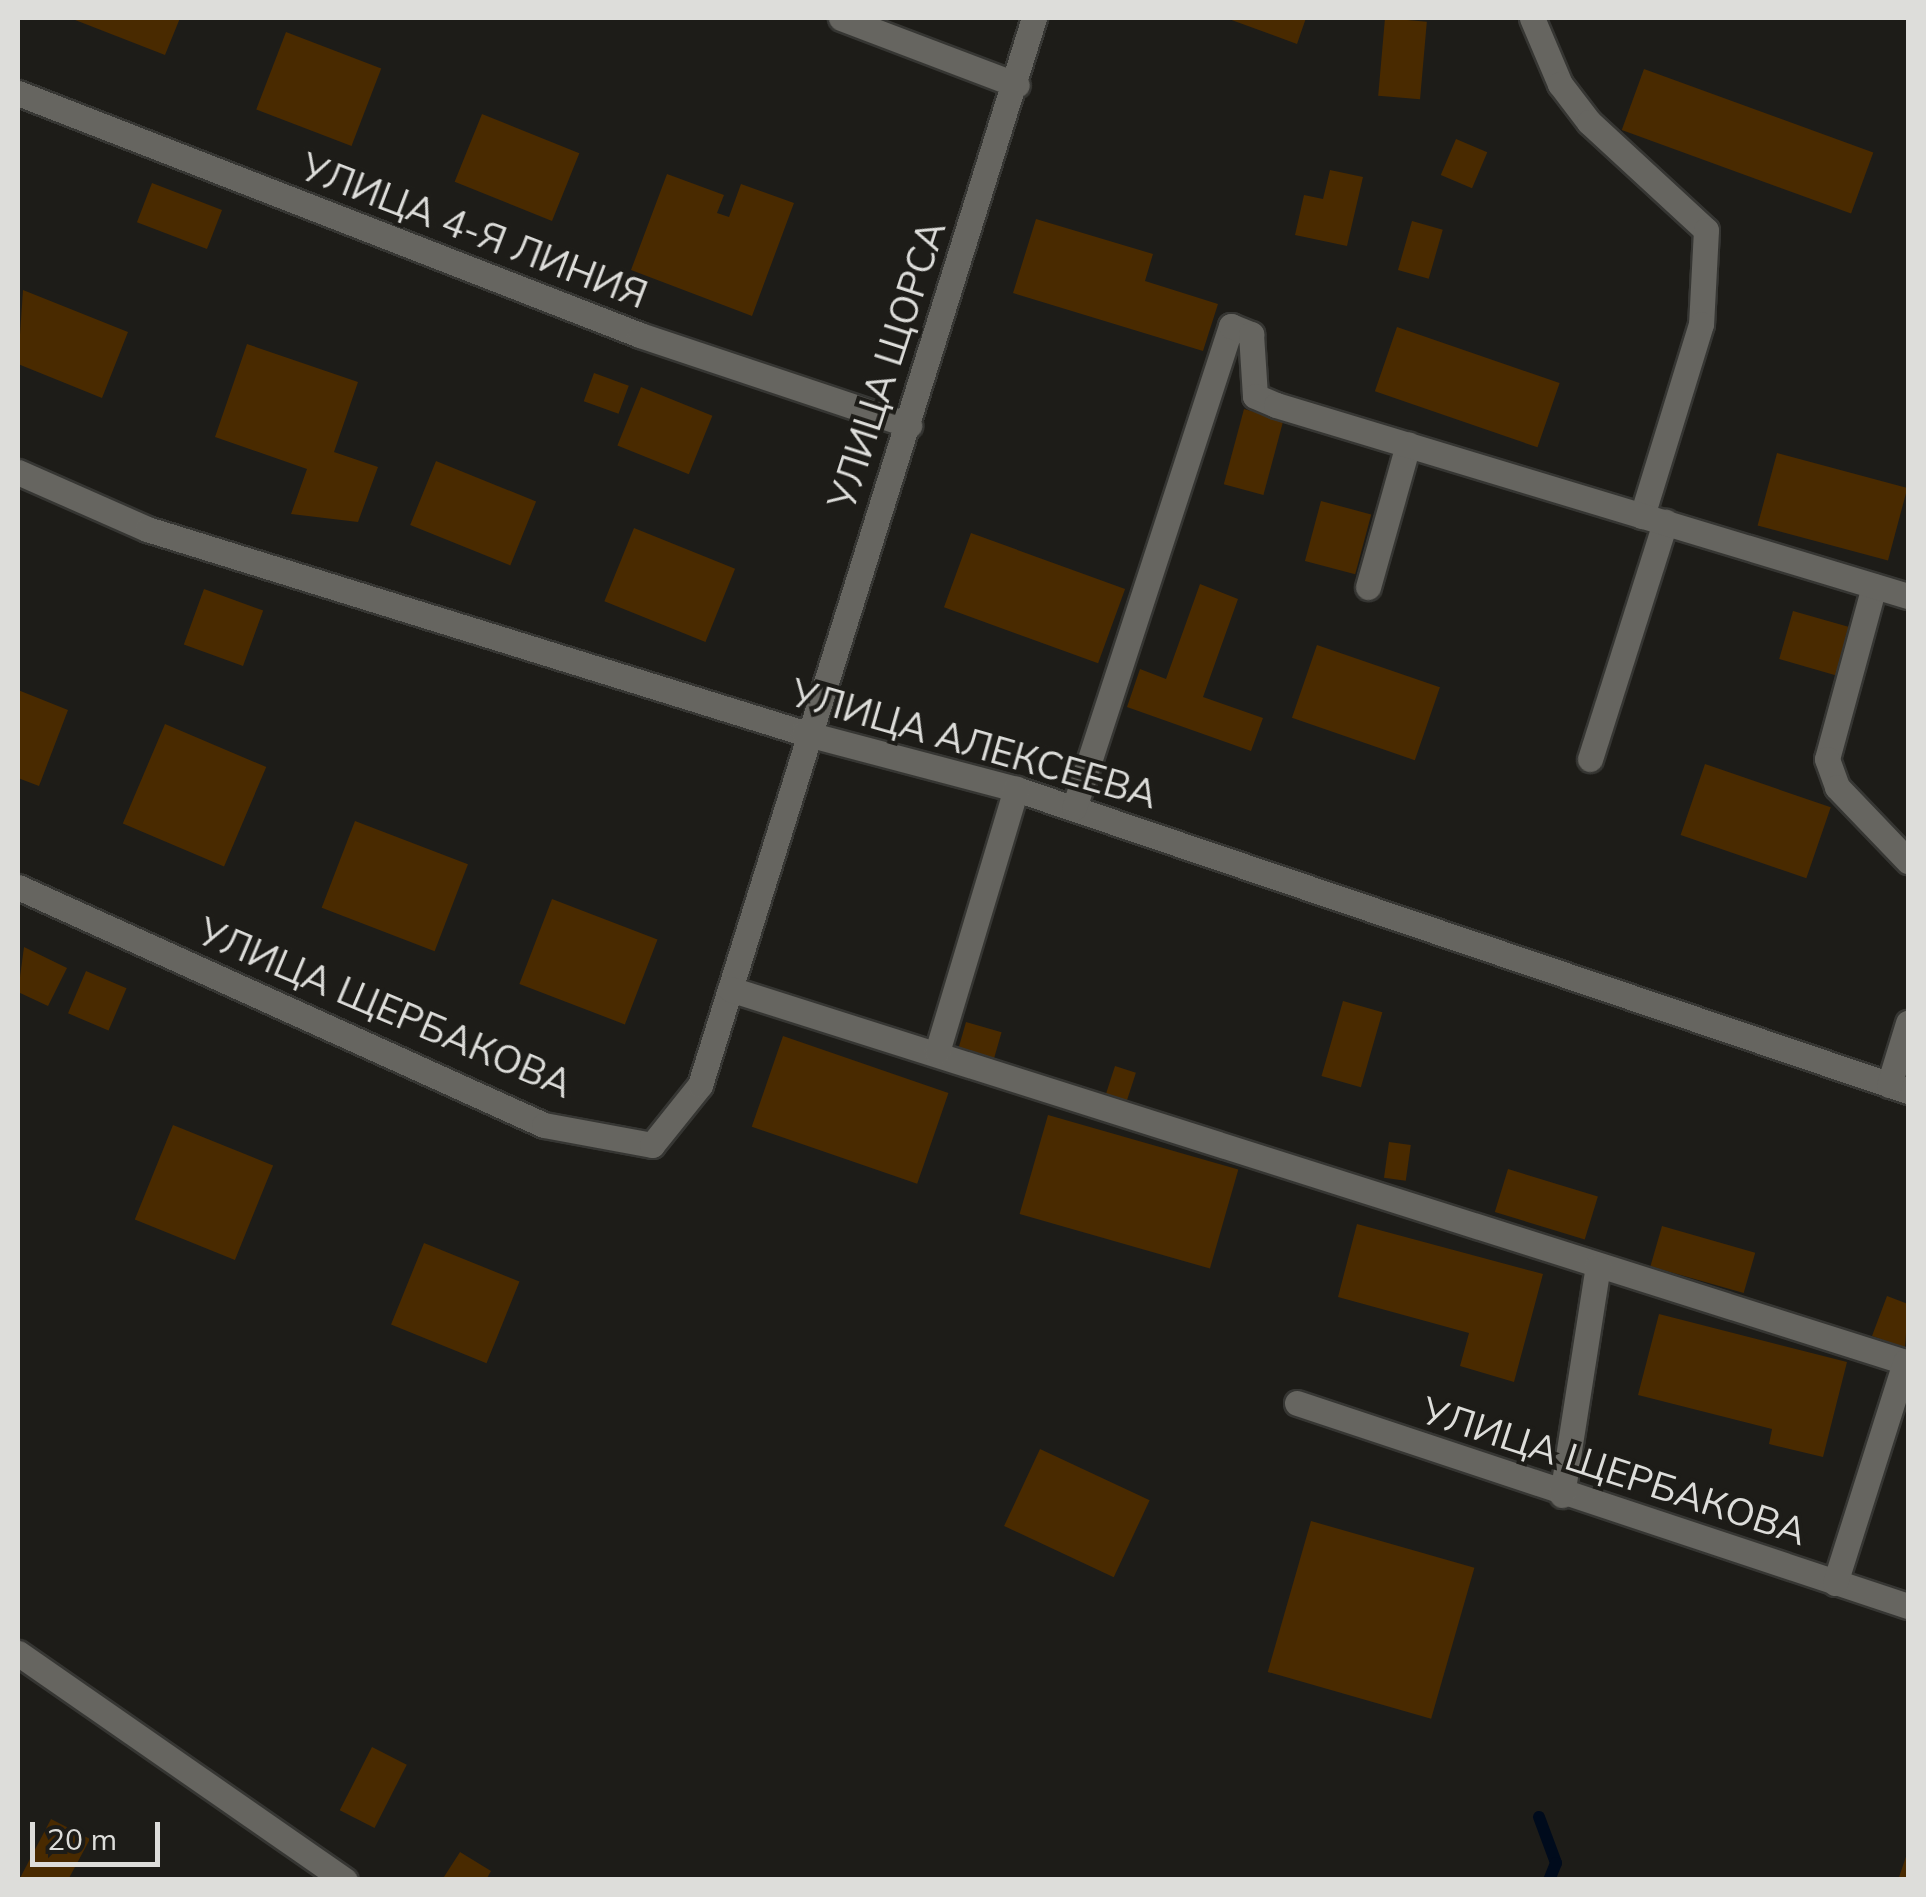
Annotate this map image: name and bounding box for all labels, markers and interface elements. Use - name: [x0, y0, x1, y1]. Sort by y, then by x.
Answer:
- street label: УЛИЦА 4-Я ЛИНИЯ: [294, 144, 654, 318]
- street label: УЛИЦА ЩОРСА: [819, 215, 955, 515]
- street label: УЛИЦА АЛЕКСЕЕВА: [786, 670, 1162, 818]
- street label: УЛИЦА ЩЕРБАКОВА: [191, 909, 579, 1107]
- street label: УЛИЦА ЩЕРБАКОВА: [1416, 1387, 1812, 1555]
- scale bar: [35, 1802, 165, 1864]
- text: 20 m: [47, 1820, 117, 1858]

